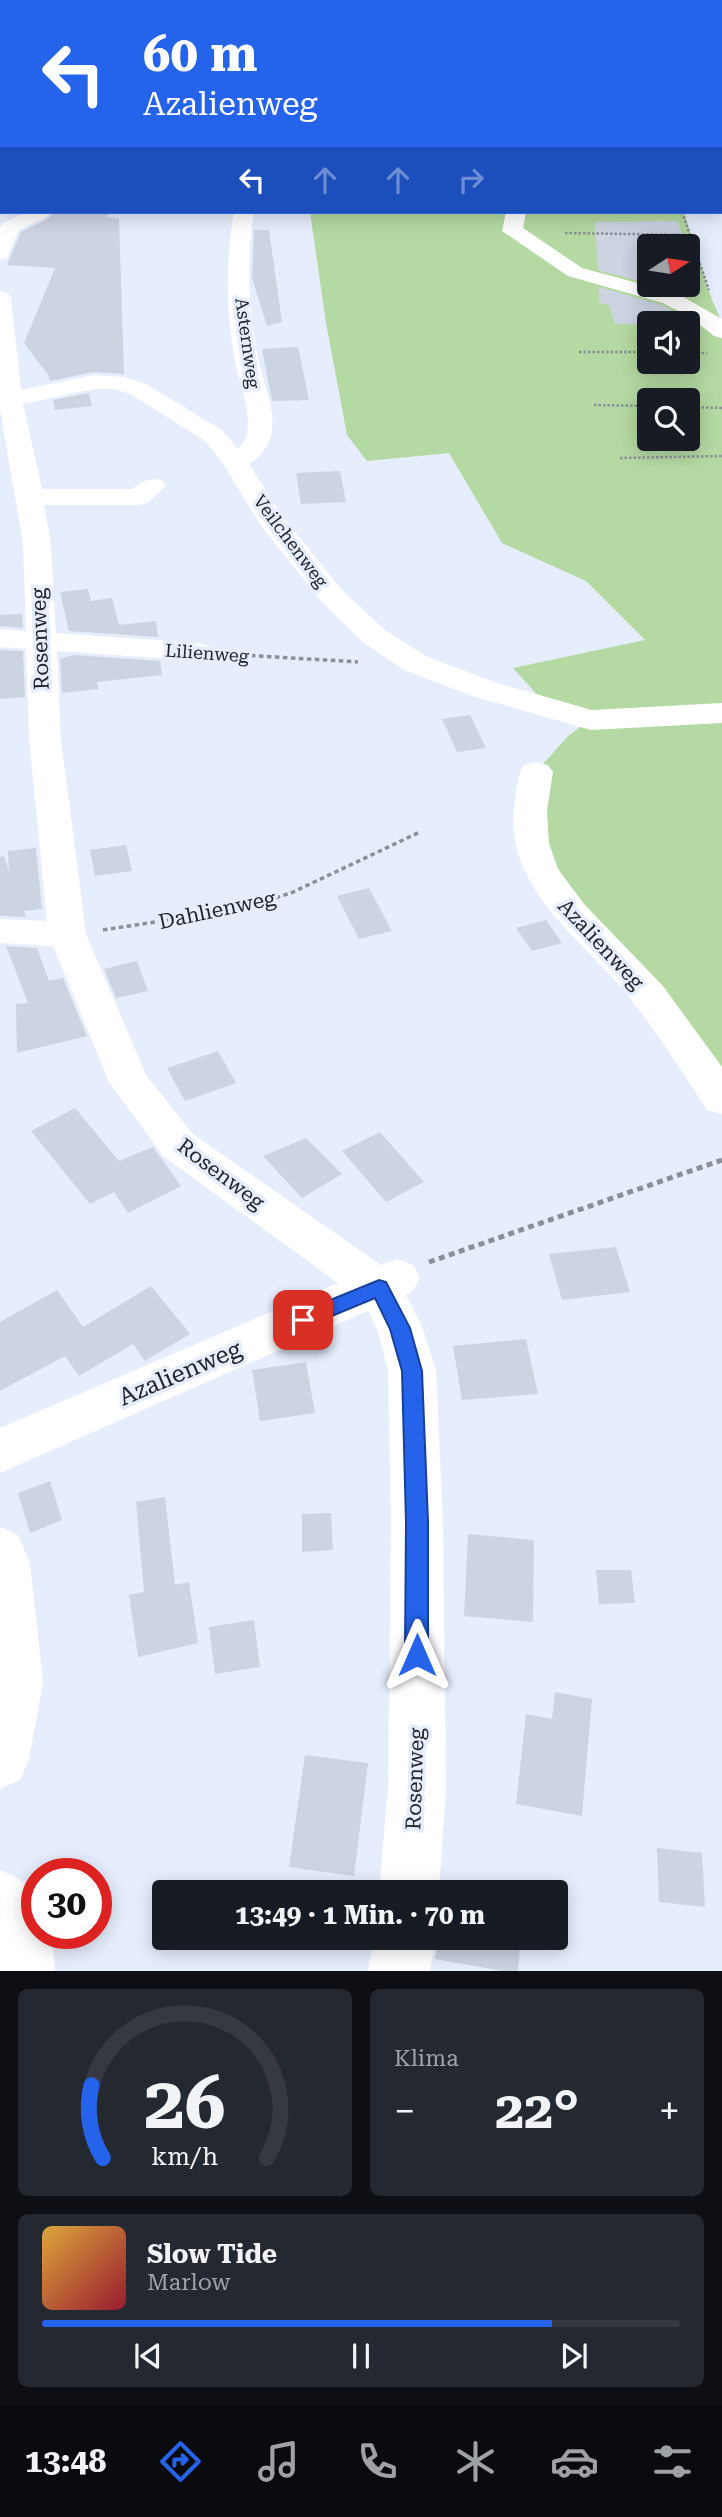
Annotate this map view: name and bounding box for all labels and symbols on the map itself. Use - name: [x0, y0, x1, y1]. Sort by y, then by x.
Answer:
- north arrow: [637, 234, 700, 298]
- street label: Asternweg: [231, 296, 265, 390]
- street label: Veilchenweg: [249, 491, 333, 592]
- street label: Rosenweg: [26, 587, 54, 690]
- street label: Lilienweg: [164, 640, 250, 666]
- street label: Dahlienweg: [156, 886, 278, 934]
- street label: Azalienweg: [553, 894, 649, 994]
- street label: Rosenweg: [173, 1134, 269, 1214]
- pin: [273, 1290, 333, 1350]
- street label: Azalienweg: [114, 1334, 246, 1411]
- position arrow: [380, 1618, 454, 1692]
- street label: Rosenweg: [401, 1727, 429, 1830]
- speed limit sign: 30: [21, 1858, 112, 1949]

